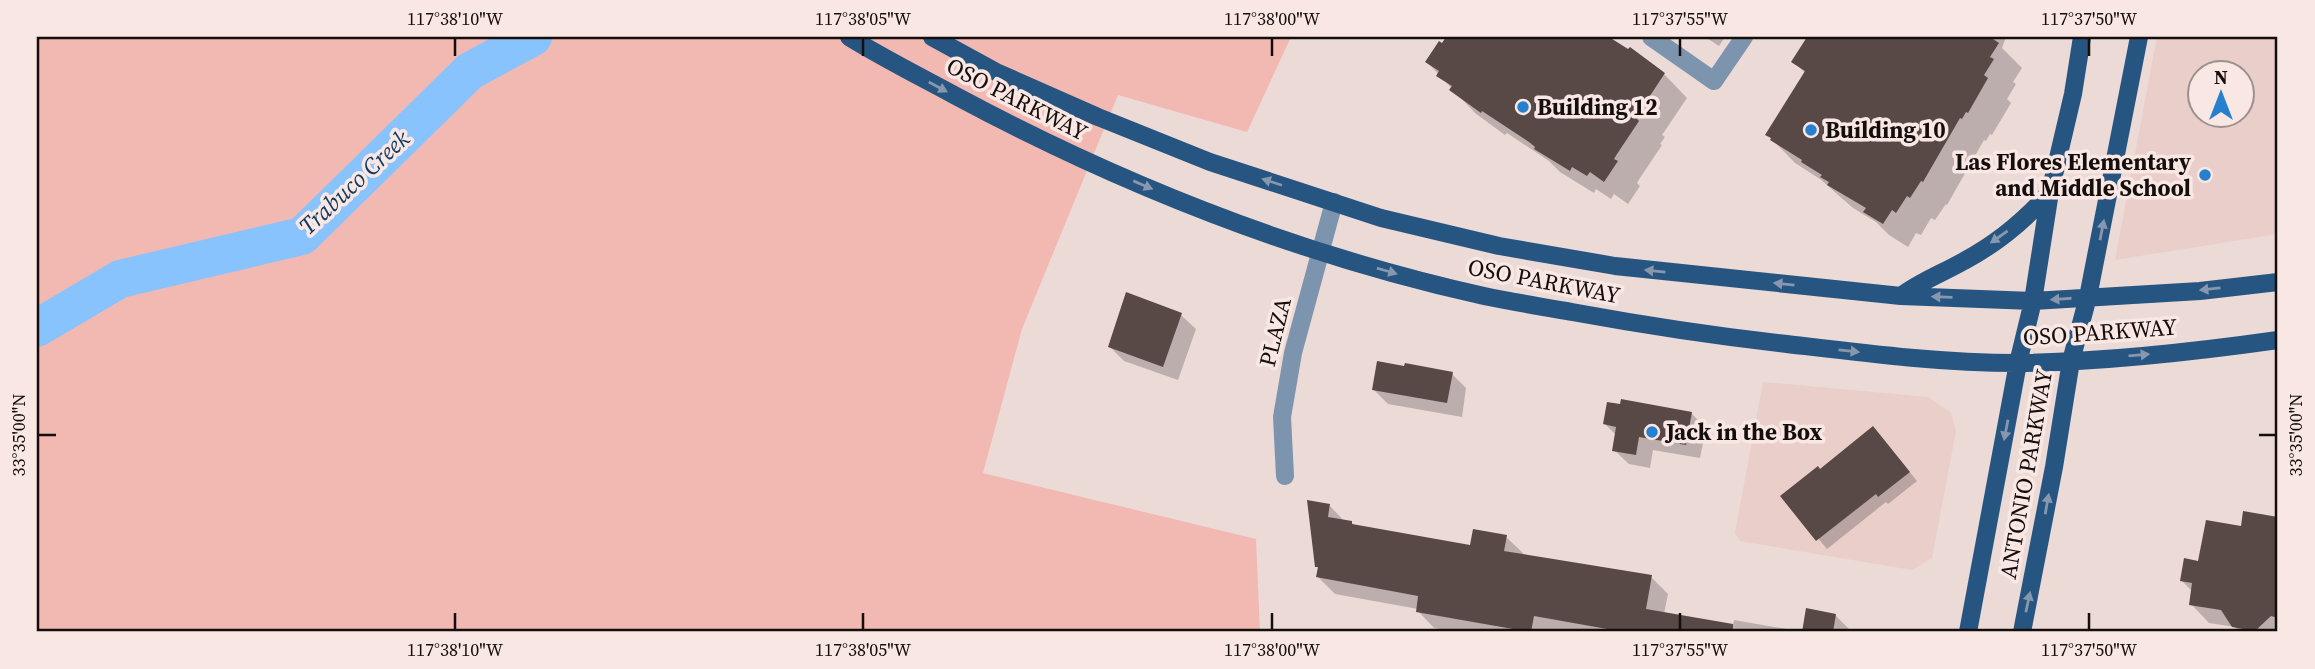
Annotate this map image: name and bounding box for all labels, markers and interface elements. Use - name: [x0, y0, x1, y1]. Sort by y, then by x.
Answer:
- text: 117°38'10"W: [407, 6, 504, 31]
- text: 117°38'05"W: [815, 6, 912, 31]
- text: 117°38'00"W: [1224, 6, 1321, 31]
- text: 117°37'55"W: [1632, 6, 1729, 31]
- text: 117°37'50"W: [2041, 6, 2138, 31]
- street label: OSO PARKWAY: [941, 50, 1093, 148]
- north arrow: [2186, 60, 2256, 130]
- text: N: [2214, 64, 2228, 90]
- one-way arrow: [928, 81, 948, 92]
- place label: Building 12: [1537, 91, 1658, 123]
- marker: Building 12: [1515, 99, 1531, 115]
- place label: Building 10: [1825, 114, 1946, 146]
- water label: Trabuco Creek: [291, 122, 417, 242]
- marker: Building 10: [1803, 122, 1819, 138]
- place label: Las Flores Elementary and Middle School: [1955, 146, 2192, 204]
- marker: Las Flores Elementary and Middle School: [2197, 167, 2213, 183]
- one-way arrow: [1261, 176, 1282, 187]
- one-way arrow: [1133, 179, 1153, 191]
- one-way arrow: [2096, 219, 2107, 241]
- one-way arrow: [1990, 230, 2008, 244]
- street label: OSO PARKWAY: [1465, 251, 1623, 312]
- one-way arrow: [1644, 265, 1666, 276]
- one-way arrow: [1376, 266, 1398, 277]
- one-way arrow: [1773, 278, 1795, 289]
- one-way arrow: [2199, 284, 2221, 295]
- one-way arrow: [1931, 292, 1953, 303]
- street label: PLAZA: [1251, 293, 1299, 370]
- one-way arrow: [2049, 294, 2071, 305]
- street label: OSO PARKWAY: [2022, 311, 2178, 353]
- one-way arrow: [1838, 346, 1860, 357]
- one-way arrow: [2128, 349, 2150, 360]
- street label: ANTONIO PARKWAY: [1992, 366, 2060, 581]
- text: 33°35'00"N: [6, 394, 31, 476]
- text: 33°35'00"N: [2283, 394, 2308, 476]
- place label: Jack in the Box: [1664, 416, 1823, 448]
- one-way arrow: [2000, 419, 2011, 441]
- marker: Jack in the Box: [1644, 424, 1660, 440]
- one-way arrow: [2042, 493, 2053, 515]
- one-way arrow: [2023, 591, 2034, 613]
- text: 117°38'10"W: [407, 637, 504, 662]
- text: 117°38'05"W: [815, 637, 912, 662]
- text: 117°38'00"W: [1224, 637, 1321, 662]
- text: 117°37'55"W: [1632, 637, 1729, 662]
- text: 117°37'50"W: [2041, 637, 2138, 662]

